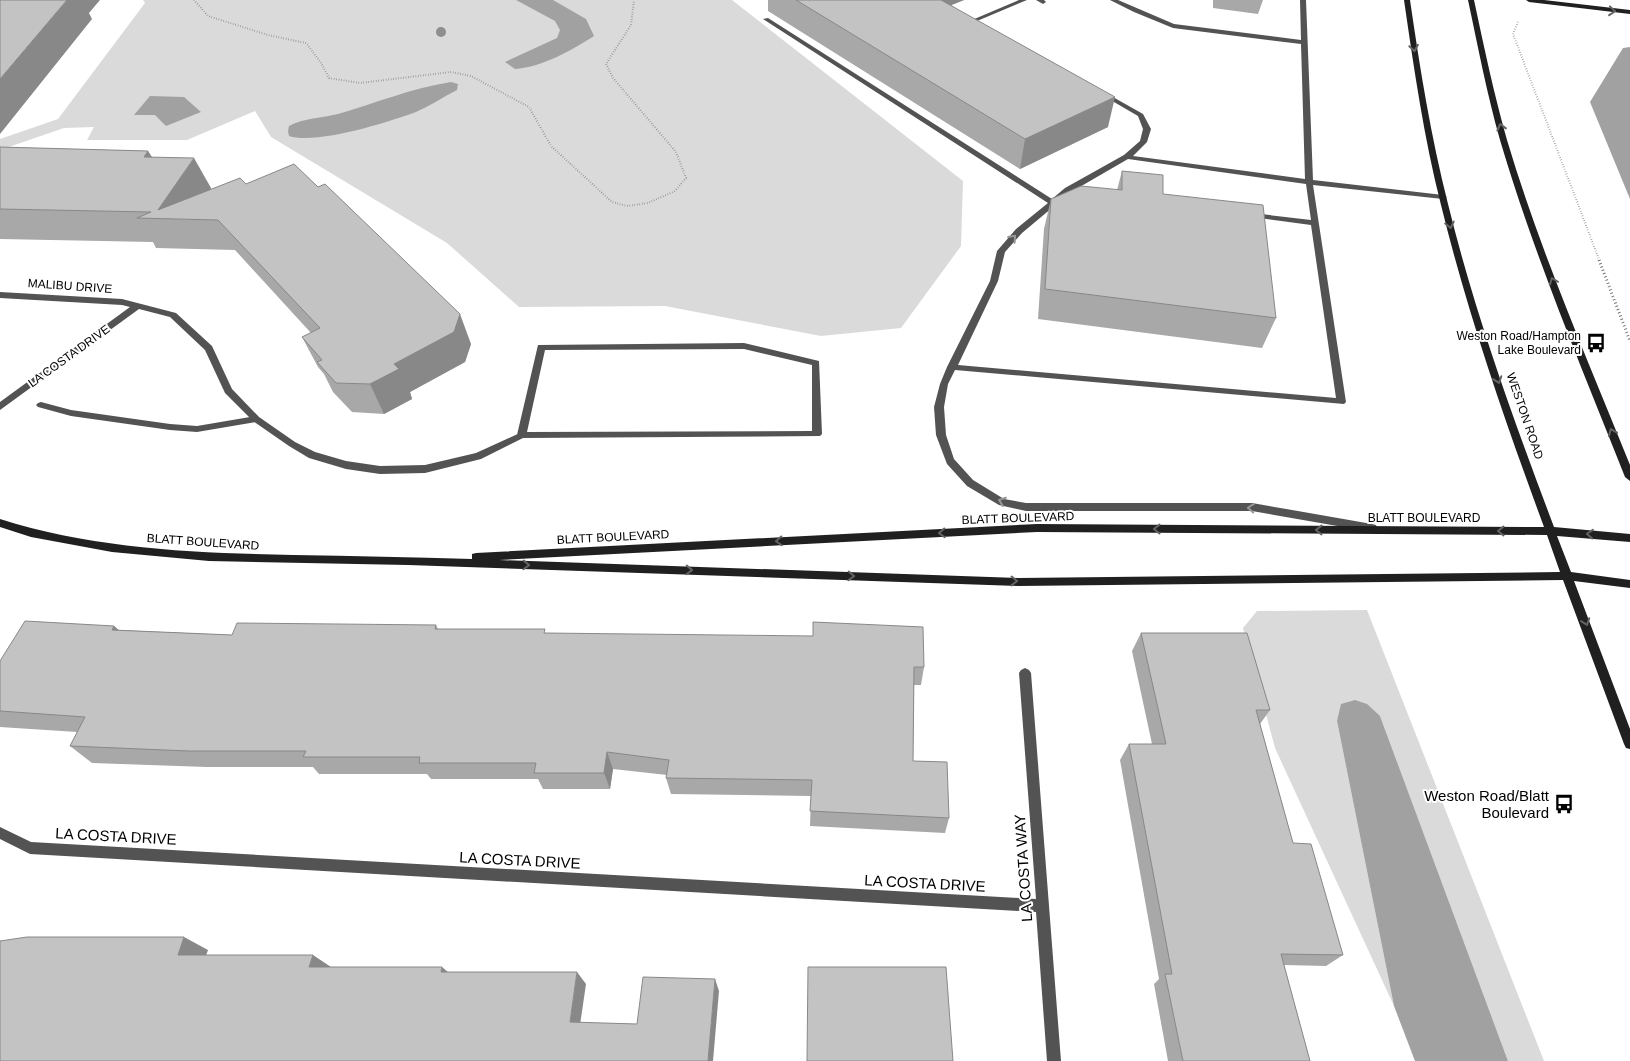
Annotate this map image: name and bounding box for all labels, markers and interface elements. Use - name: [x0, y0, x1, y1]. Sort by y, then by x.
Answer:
- one-way arrow: [1609, 5, 1617, 16]
- one-way arrow: [1408, 45, 1419, 53]
- one-way arrow: [1496, 122, 1507, 131]
- one-way arrow: [1444, 220, 1455, 229]
- one-way arrow: [1007, 234, 1016, 243]
- street label: MALIBU DRIVE: [27, 276, 113, 296]
- one-way arrow: [1548, 277, 1558, 285]
- street label: LA COSTA DRIVE: [26, 322, 112, 390]
- place label: Weston Road/Hampton Lake Boulevard: [1456, 329, 1581, 357]
- bus stop icon: Weston Road/Hampton Lake Boulevard: [1585, 332, 1607, 354]
- street label: WESTON ROAD: [1504, 371, 1546, 461]
- one-way arrow: [1492, 375, 1502, 384]
- one-way arrow: [1608, 428, 1618, 437]
- one-way arrow: [998, 497, 1007, 507]
- one-way arrow: [1247, 503, 1255, 514]
- street label: BLATT BOULEVARD: [961, 509, 1075, 527]
- street label: BLATT BOULEVARD: [1368, 511, 1481, 525]
- one-way arrow: [1152, 524, 1160, 534]
- one-way arrow: [1315, 525, 1322, 535]
- one-way arrow: [1496, 526, 1504, 536]
- street label: BLATT BOULEVARD: [556, 527, 670, 547]
- one-way arrow: [938, 528, 946, 539]
- one-way arrow: [1585, 529, 1593, 540]
- street label: BLATT BOULEVARD: [146, 531, 260, 553]
- one-way arrow: [775, 536, 783, 547]
- one-way arrow: [523, 559, 531, 570]
- one-way arrow: [685, 565, 693, 576]
- one-way arrow: [848, 571, 855, 581]
- one-way arrow: [1010, 576, 1018, 587]
- one-way arrow: [1580, 617, 1590, 626]
- place label: Weston Road/Blatt Boulevard: [1424, 787, 1550, 821]
- bus stop icon: Weston Road/Blatt Boulevard: [1553, 793, 1575, 815]
- street label: LA COSTA WAY: [1011, 813, 1035, 923]
- street label: LA COSTA DRIVE: [55, 824, 177, 848]
- street label: LA COSTA DRIVE: [459, 848, 581, 872]
- street label: LA COSTA DRIVE: [864, 871, 986, 895]

